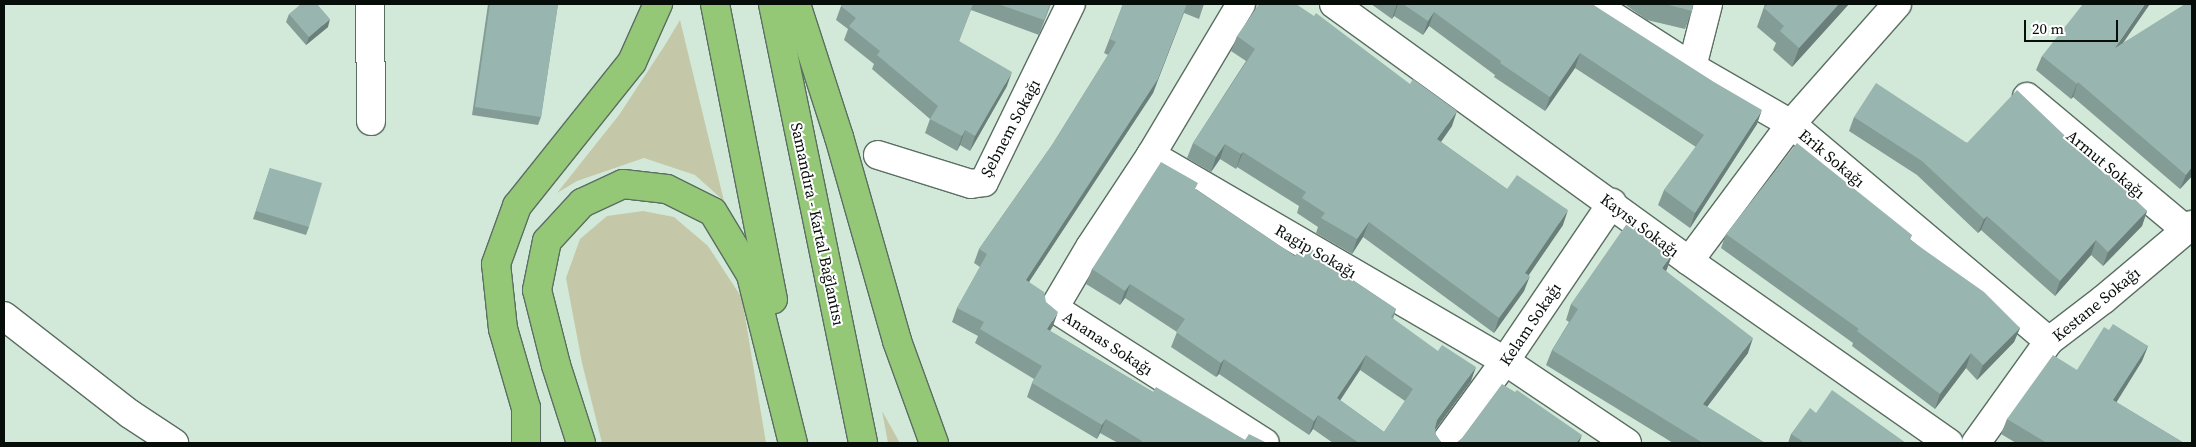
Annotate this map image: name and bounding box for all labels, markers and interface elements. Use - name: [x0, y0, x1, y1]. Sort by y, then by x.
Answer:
- scale bar: [2026, 10, 2120, 42]
- text: 20 m: [2032, 18, 2064, 39]
- street label: Şebnem Sokağı: [976, 76, 1044, 180]
- street label: Samandıra - Kartal Bağlantısı: [787, 121, 849, 327]
- street label: Erik Sokağı: [1795, 125, 1869, 191]
- street label: Armut Sokağı: [2063, 126, 2149, 202]
- street label: Kayısı Sokağı: [1597, 189, 1683, 261]
- street label: Ragip Sokağı: [1272, 220, 1360, 282]
- street label: Kestane Sokağı: [2048, 263, 2144, 345]
- street label: Kelam Sokağı: [1495, 279, 1565, 369]
- street label: Ananas Sokağı: [1059, 307, 1157, 379]

